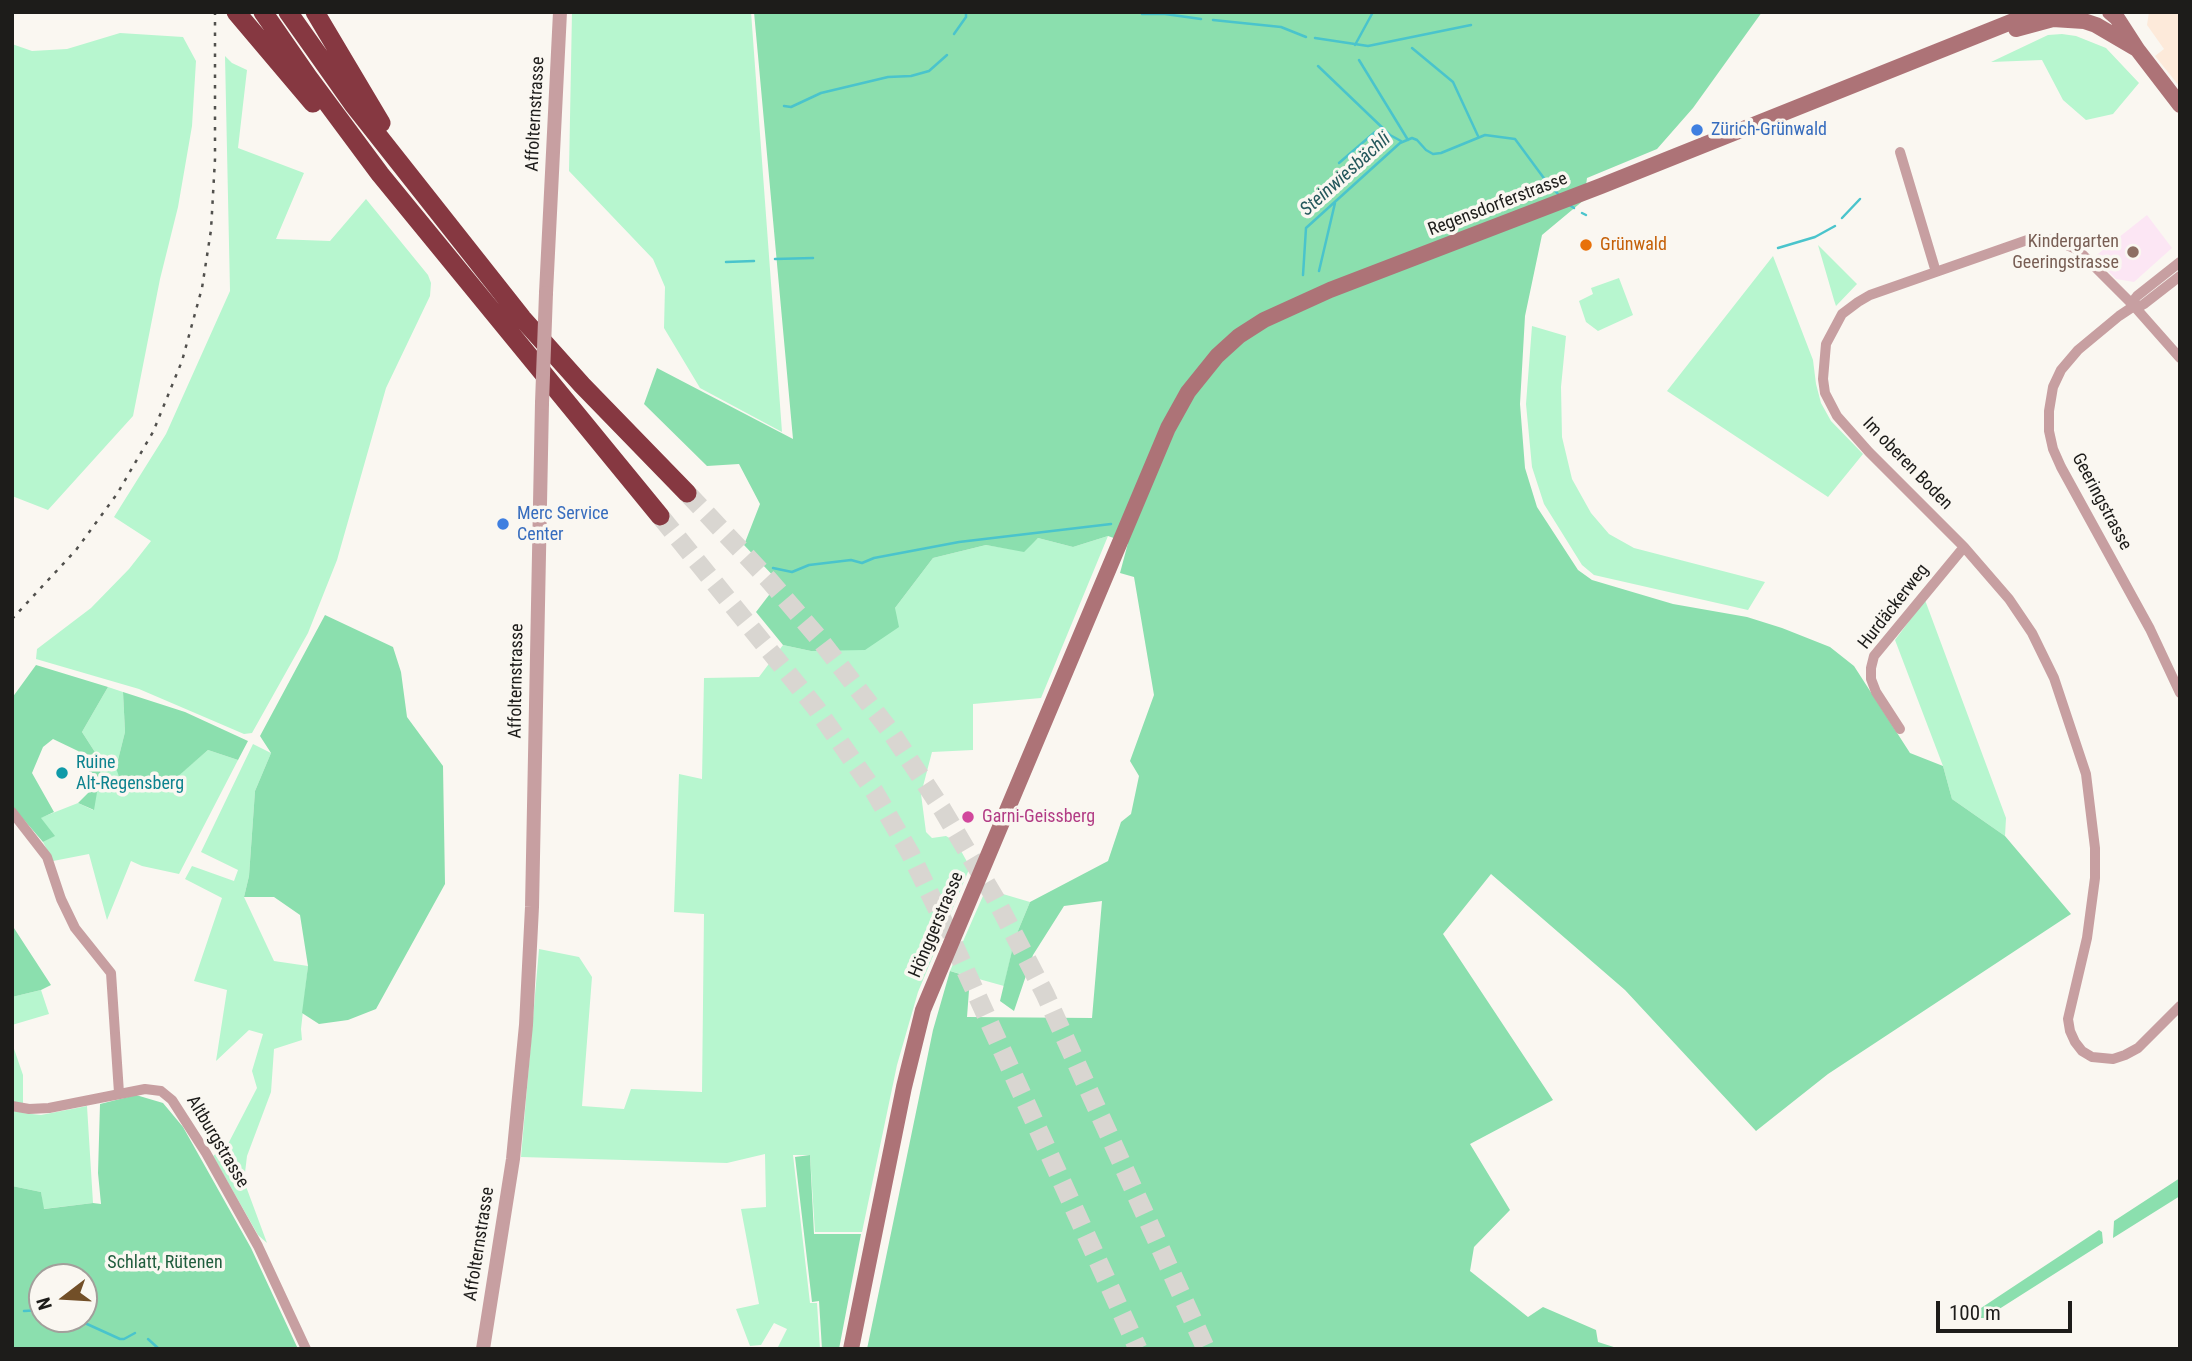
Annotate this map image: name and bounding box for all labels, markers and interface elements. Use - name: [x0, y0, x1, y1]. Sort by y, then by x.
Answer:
- street label: Affolternstrasse: [522, 56, 550, 172]
- place label: Zürich-Grünwald: [1711, 119, 1827, 141]
- marker: Zürich-Grünwald: [1689, 122, 1705, 138]
- water label: Steinwiesbächli: [1296, 128, 1396, 222]
- street label: Regensdorferstrasse: [1425, 169, 1571, 241]
- place label: Kindergarten Geeringstrasse: [2012, 231, 2119, 274]
- place label: Grünwald: [1600, 234, 1667, 256]
- marker: Grünwald: [1578, 237, 1594, 253]
- marker: Kindergarten Geeringstrasse: [2125, 244, 2141, 260]
- street label: Im oberen Boden: [1858, 413, 1956, 515]
- street label: Geeringstrasse: [2066, 450, 2136, 554]
- place label: Merc Service Center: [517, 503, 609, 546]
- marker: Merc Service Center: [495, 516, 511, 532]
- street label: Hurdäckerweg: [1854, 560, 1934, 654]
- street label: Affolternstrasse: [505, 623, 529, 739]
- place label: Ruine Alt-Regensberg: [76, 752, 184, 794]
- marker: Ruine Alt-Regensberg: [54, 765, 70, 781]
- place label: Garni-Geissberg: [982, 806, 1095, 828]
- marker: Garni-Geissberg: [960, 809, 976, 825]
- street label: Hönggerstrasse: [905, 869, 969, 981]
- street label: Altburgstrasse: [181, 1092, 253, 1192]
- street label: Affolternstrasse: [460, 1185, 500, 1303]
- park label: Schlatt, Rütenen: [107, 1252, 223, 1274]
- north arrow: [28, 1263, 98, 1333]
- scale bar: [1940, 1288, 2076, 1332]
- text: N: [32, 1295, 57, 1313]
- text: 100 m: [1949, 1301, 2001, 1325]

